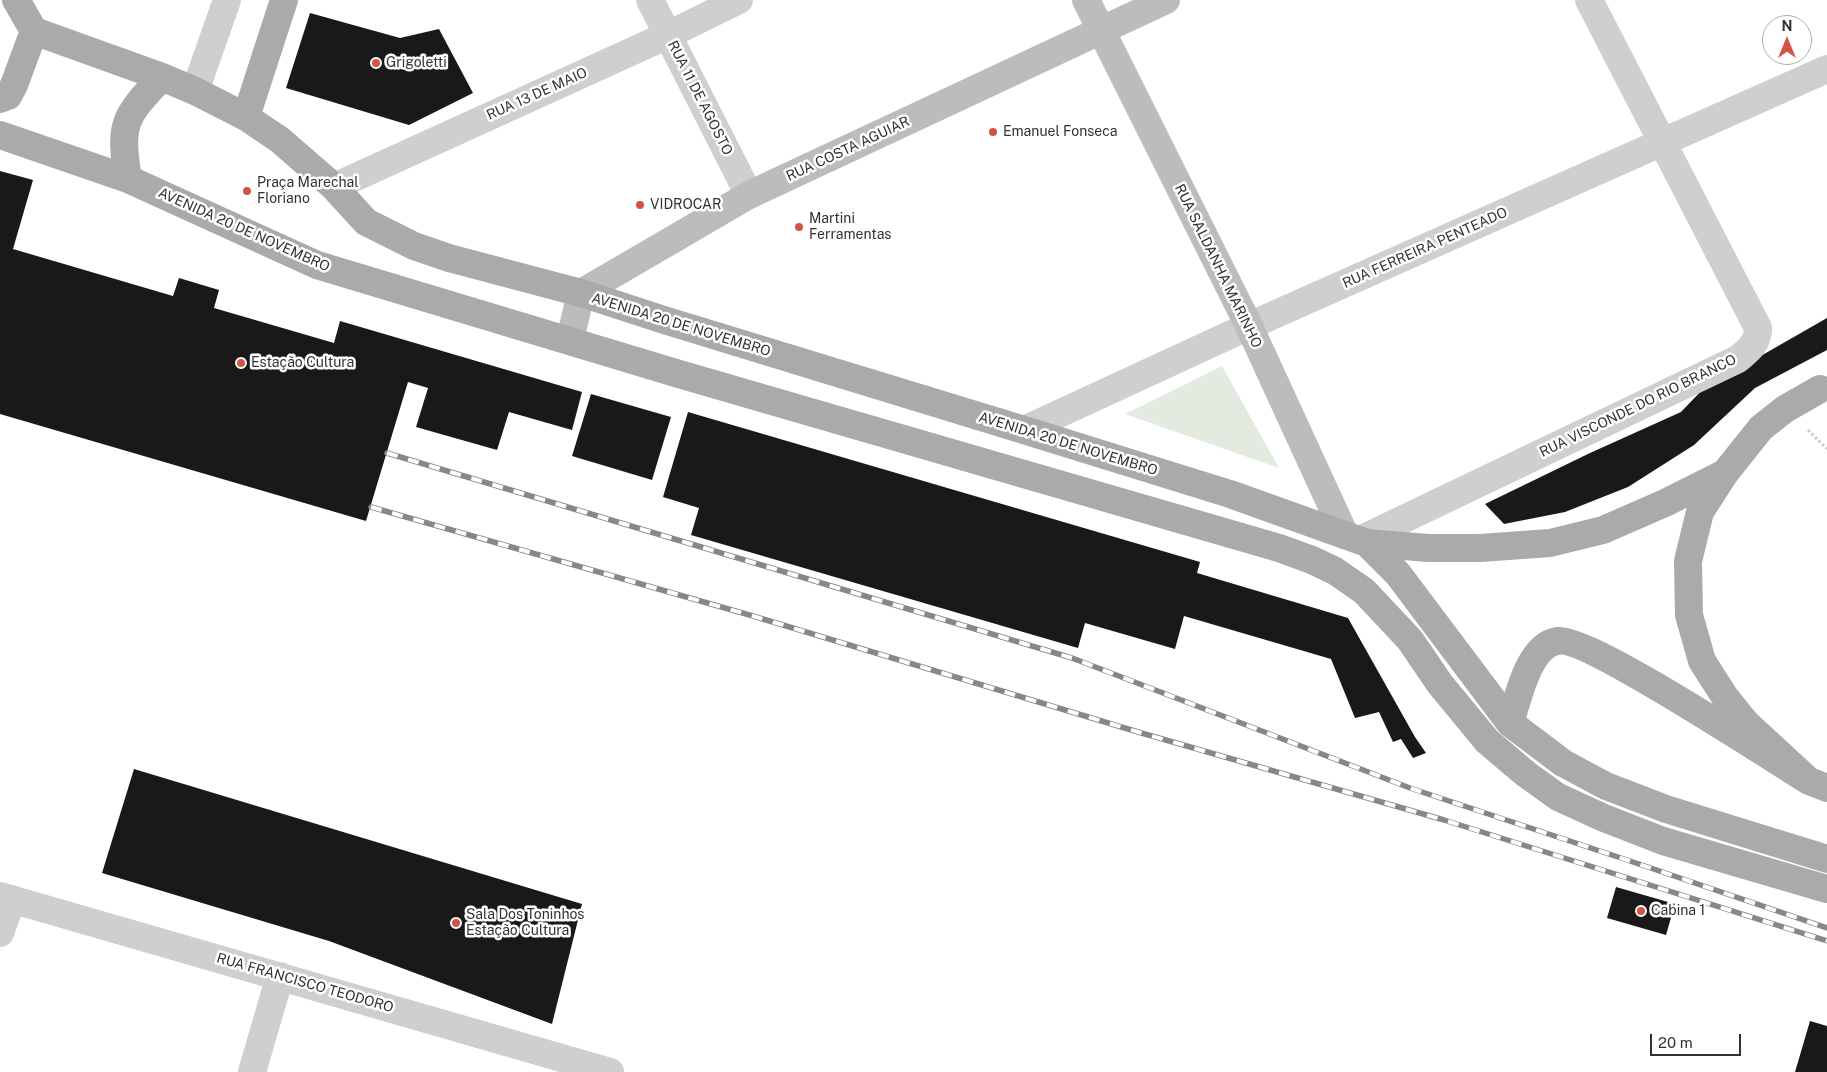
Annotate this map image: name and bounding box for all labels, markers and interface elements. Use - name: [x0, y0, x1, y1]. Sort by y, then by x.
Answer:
- north arrow: [1762, 15, 1812, 65]
- text: N: [1782, 18, 1792, 34]
- street label: RUA 11 DE AGOSTO: [664, 38, 736, 158]
- place label: Grigoletti: [386, 55, 447, 71]
- marker: Grigoletti: [370, 57, 382, 69]
- street label: RUA 13 DE MAIO: [484, 64, 590, 124]
- street label: RUA COSTA AGUIAR: [784, 113, 912, 185]
- place label: Emanuel Fonseca: [1003, 124, 1117, 140]
- marker: Emanuel Fonseca: [987, 126, 999, 138]
- place label: Praça Marechal Floriano: [257, 175, 358, 208]
- street label: RUA SALDANHA MARINHO: [1171, 181, 1265, 351]
- street label: AVENIDA 20 DE NOVEMBRO: [156, 184, 332, 276]
- marker: Praça Marechal Floriano: [241, 185, 253, 197]
- place label: VIDROCAR: [650, 197, 722, 213]
- marker: VIDROCAR: [634, 199, 646, 211]
- street label: RUA FERREIRA PENTEADO: [1340, 204, 1510, 292]
- place label: Martini Ferramentas: [809, 211, 891, 243]
- marker: Martini Ferramentas: [793, 221, 805, 233]
- street label: AVENIDA 20 DE NOVEMBRO: [590, 290, 772, 360]
- street label: RUA VISCONDE DO RIO BRANCO: [1537, 351, 1739, 461]
- place label: Estação Cultura: [251, 355, 354, 371]
- marker: Estação Cultura: [235, 357, 247, 369]
- street label: AVENIDA 20 DE NOVEMBRO: [977, 409, 1159, 479]
- place label: Cabina 1: [1651, 903, 1705, 919]
- marker: Cabina 1: [1635, 905, 1647, 917]
- place label: Sala Dos Toninhos Estação Cultura: [466, 907, 584, 940]
- marker: Sala Dos Toninhos Estação Cultura: [450, 917, 462, 929]
- street label: RUA FRANCISCO TEODORO: [215, 950, 395, 1016]
- scale bar: [1652, 1024, 1743, 1056]
- text: 20 m: [1658, 1034, 1693, 1051]

